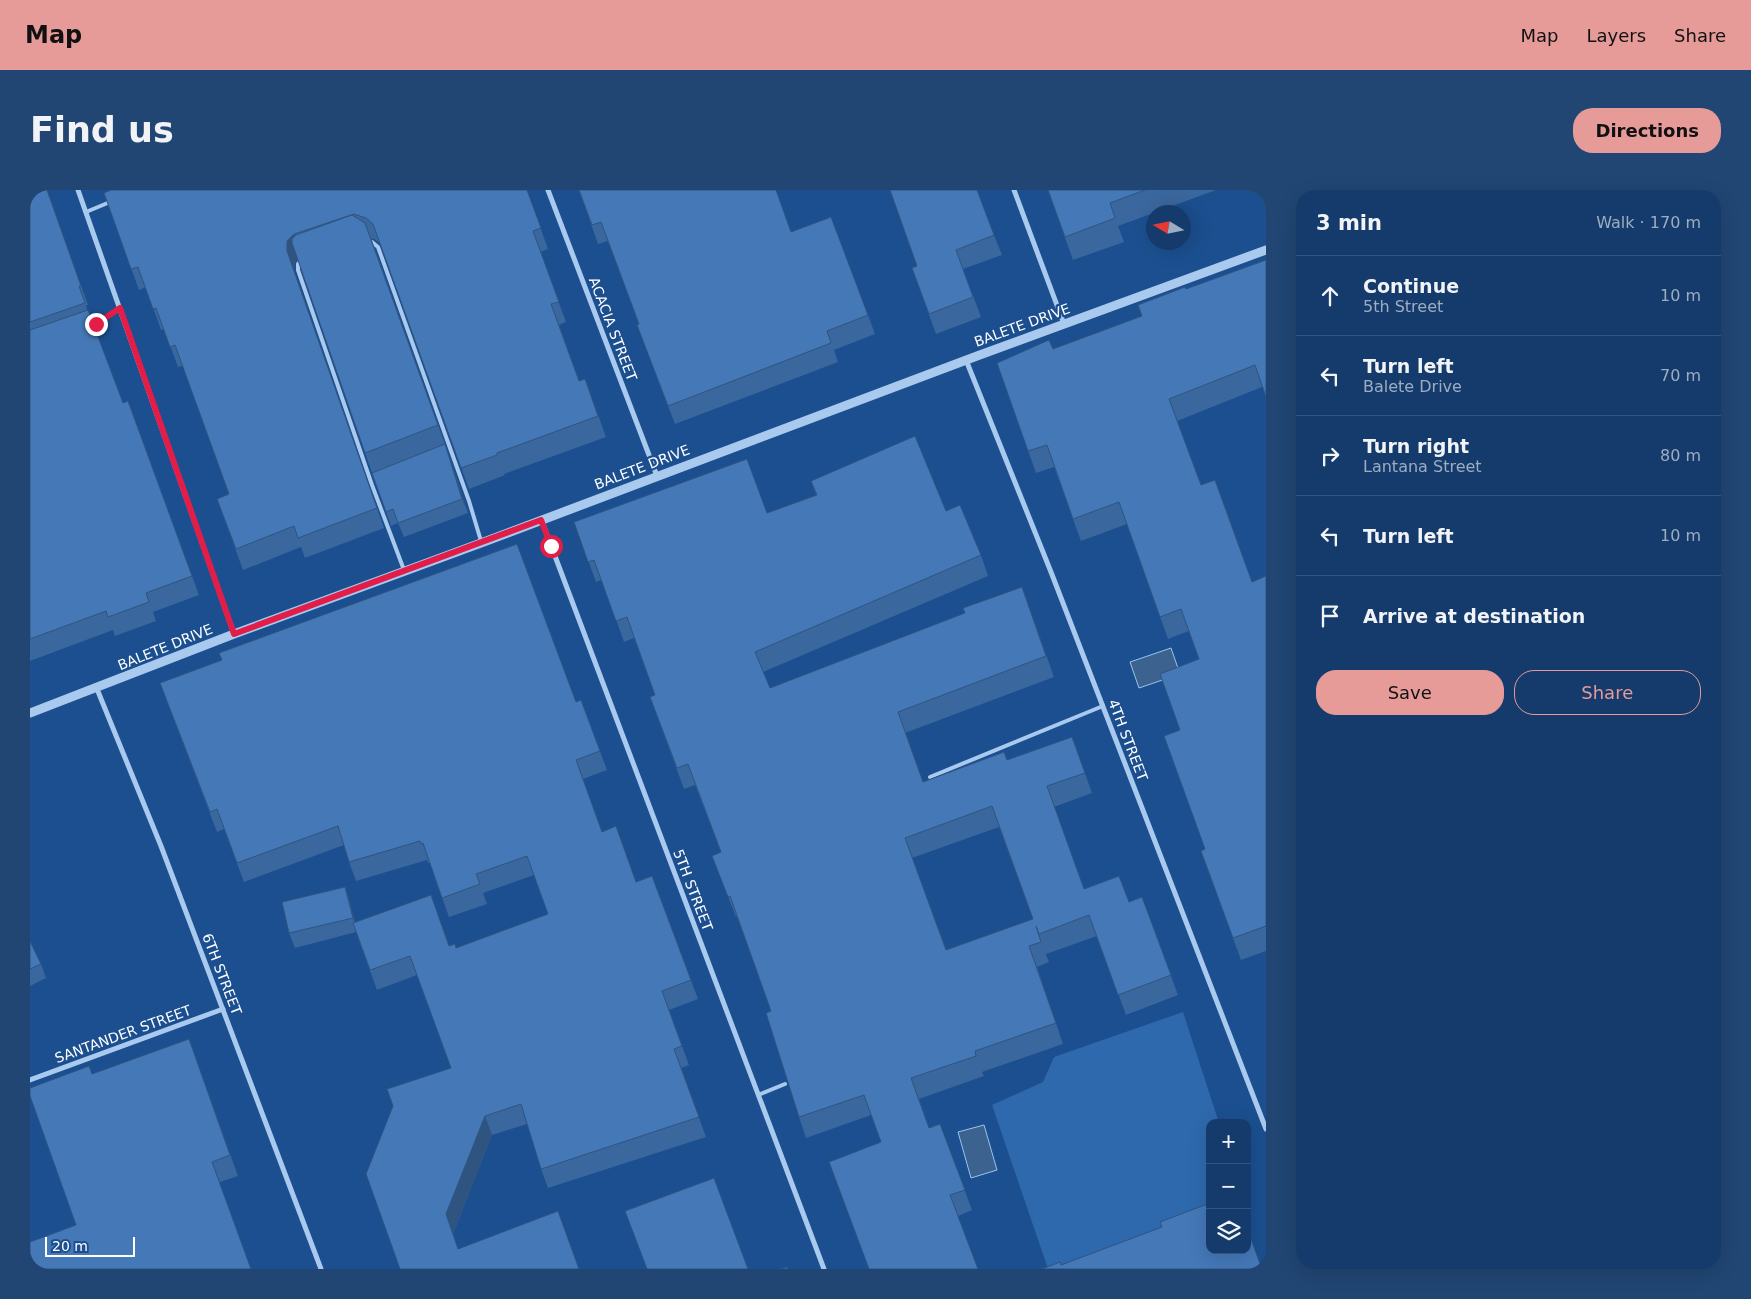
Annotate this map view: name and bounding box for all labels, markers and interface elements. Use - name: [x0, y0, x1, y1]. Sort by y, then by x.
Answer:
- text: Map: [25, 21, 82, 49]
- text: Map: [1520, 25, 1558, 46]
- text: Layers: [1586, 25, 1646, 46]
- text: Share: [1674, 25, 1726, 46]
- button: Directions: [1573, 108, 1721, 153]
- text: Find us: [30, 110, 174, 150]
- north arrow: [1146, 205, 1191, 250]
- text: 3 min: [1316, 211, 1382, 235]
- text: Walk · 170 m: [1596, 213, 1701, 232]
- street label: ACACIA STREET: [586, 275, 640, 384]
- text: Continue: [1363, 275, 1459, 297]
- icon: ahead: [1316, 282, 1344, 310]
- text: 10 m: [1660, 286, 1701, 305]
- text: 5th Street: [1363, 297, 1443, 316]
- street label: BALETE DRIVE: [972, 300, 1072, 350]
- route end: [85, 313, 108, 336]
- text: Turn left: [1363, 355, 1454, 377]
- icon: left: [1316, 362, 1344, 390]
- text: 70 m: [1660, 366, 1701, 385]
- text: Balete Drive: [1363, 377, 1462, 396]
- text: Turn right: [1363, 435, 1469, 457]
- street label: BALETE DRIVE: [592, 441, 692, 493]
- icon: right: [1316, 442, 1344, 470]
- text: 80 m: [1660, 446, 1701, 465]
- text: Lantana Street: [1363, 457, 1482, 476]
- icon: left: [1316, 522, 1344, 550]
- text: Turn left: [1363, 525, 1454, 547]
- text: 10 m: [1660, 526, 1701, 545]
- route start: [540, 535, 563, 558]
- icon: arrive: [1316, 602, 1344, 630]
- text: Arrive at destination: [1363, 605, 1585, 627]
- street label: BALETE DRIVE: [115, 621, 215, 673]
- button: Save: [1316, 670, 1504, 715]
- button: Share: [1514, 670, 1701, 715]
- street label: 4TH STREET: [1105, 697, 1151, 783]
- street label: 5TH STREET: [670, 847, 716, 933]
- street label: 6TH STREET: [199, 931, 245, 1017]
- street label: SANTANDER STREET: [53, 1002, 194, 1066]
- map controls: [1206, 1119, 1251, 1254]
- button: +: [1206, 1119, 1251, 1164]
- button: −: [1206, 1164, 1251, 1209]
- button: layers: [1206, 1209, 1251, 1254]
- scale bar: [45, 1234, 135, 1257]
- text: 20 m: [52, 1238, 88, 1254]

